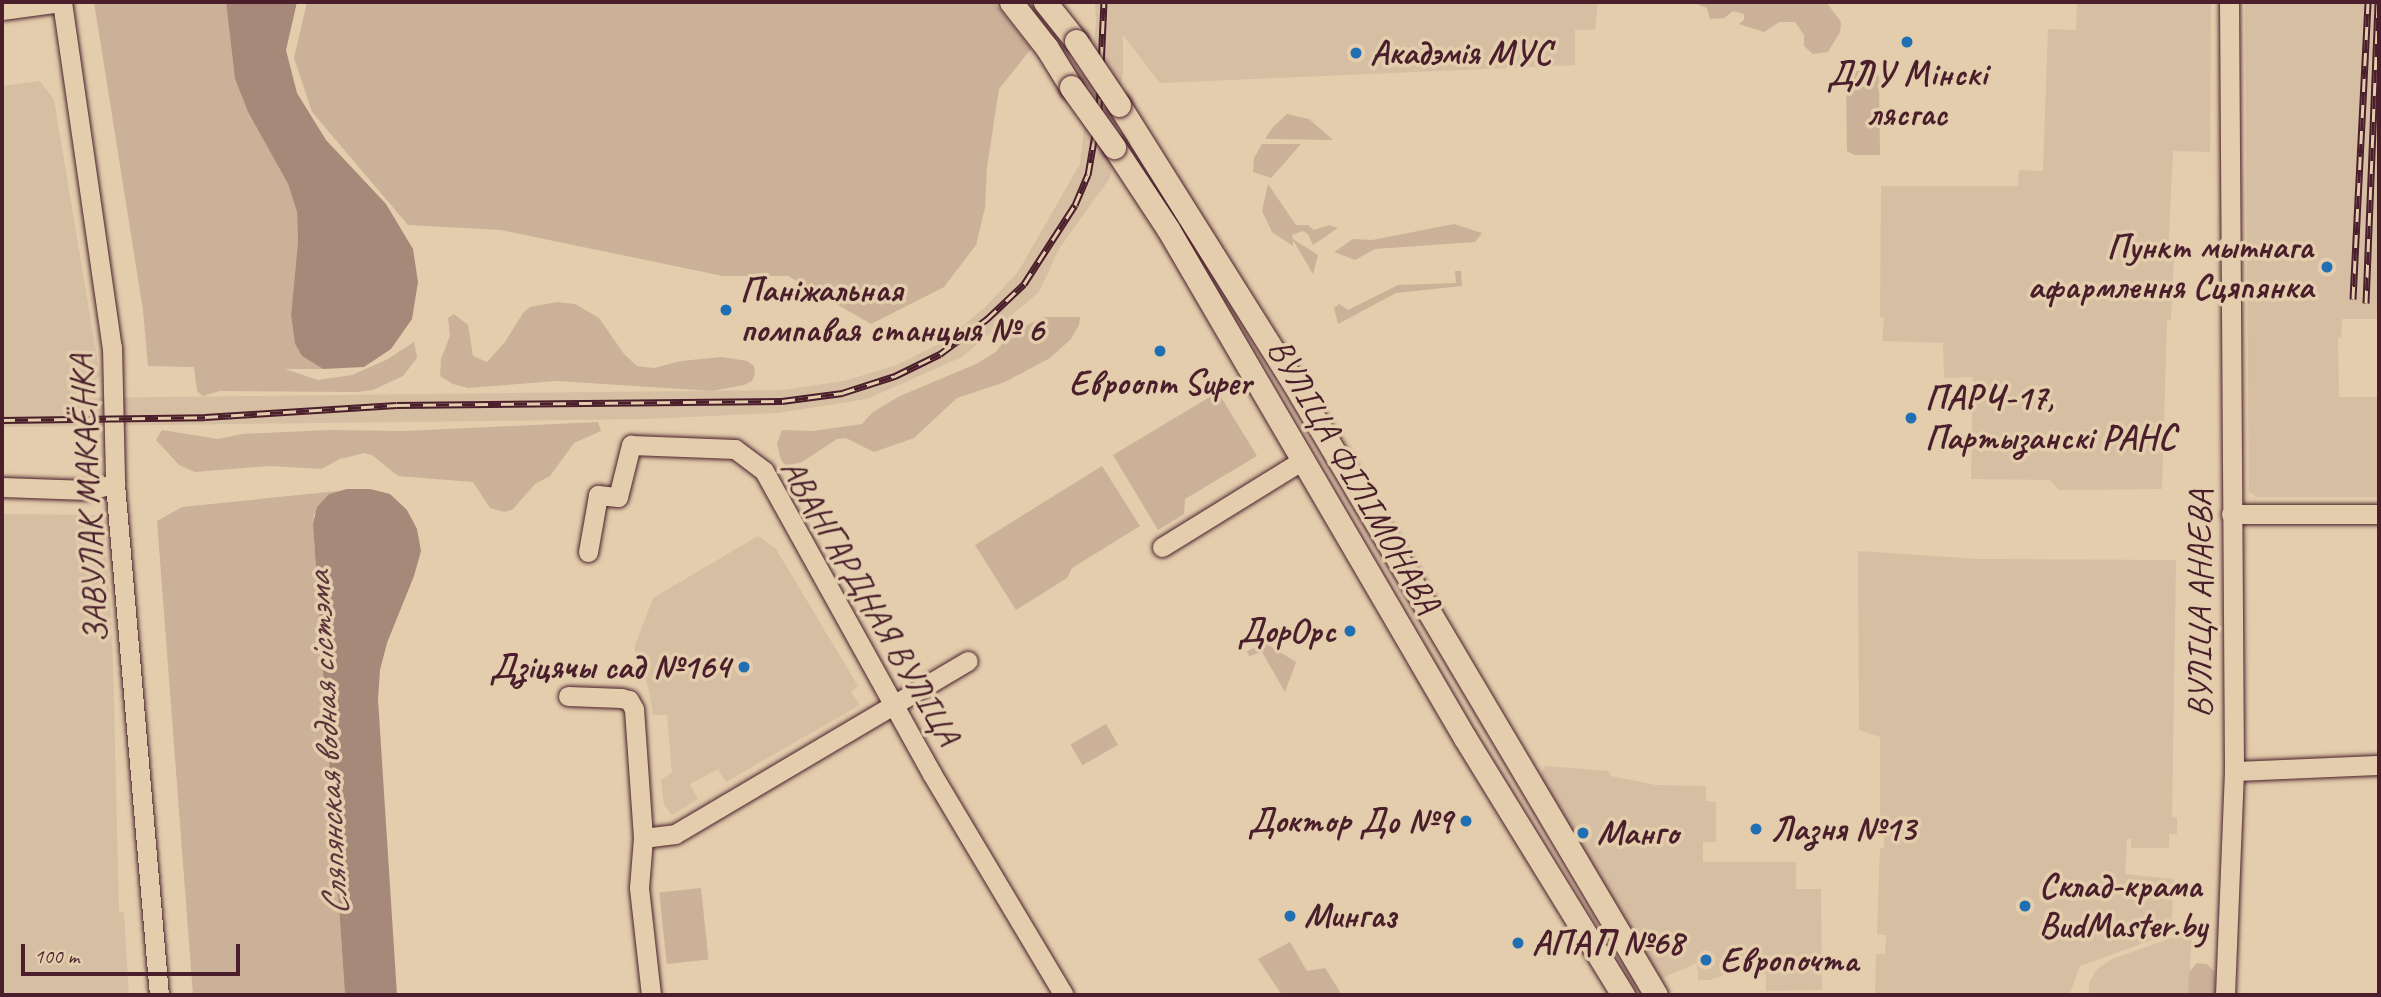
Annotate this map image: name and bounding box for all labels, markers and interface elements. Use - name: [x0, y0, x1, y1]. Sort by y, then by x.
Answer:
- place label: Акадэмія МУС: [1370, 32, 1552, 74]
- marker: ДЛУ Мінскі лясгас: [1899, 34, 1915, 50]
- marker: Акадэмія МУС: [1348, 45, 1364, 61]
- place label: ДЛУ Мінскі лясгас: [1828, 53, 1986, 135]
- place label: Пункт мытнага афармлення Сцяпянка: [2028, 226, 2313, 308]
- marker: Пункт мытнага афармлення Сцяпянка: [2319, 259, 2335, 275]
- place label: Паніжальная помпавая станцыя № 6: [740, 269, 1045, 351]
- marker: Паніжальная помпавая станцыя № 6: [718, 302, 734, 318]
- street label: ВУЛІЦА ФІЛІМОНАВА: [1259, 333, 1449, 619]
- marker: Евроопт Super: [1152, 343, 1168, 359]
- street label: ЗАВУЛАК МАКАЁНКА: [60, 354, 118, 644]
- place label: Евроопт Super: [1069, 362, 1251, 404]
- place label: ПАРЧ-17, Партызанскі РАНС: [1925, 377, 2176, 459]
- marker: ПАРЧ-17, Партызанскі РАНС: [1903, 410, 1919, 426]
- street label: АВАНГАРДНАЯ ВУЛІЦА: [771, 452, 969, 752]
- street label: ВУЛІЦА АНАЕВА: [2179, 491, 2221, 717]
- water label: Сляпянская водная сістэма: [296, 573, 358, 915]
- place label: ДорОрс: [1238, 610, 1336, 652]
- marker: ДорОрс: [1342, 623, 1358, 639]
- place label: Дзіцячы сад №164: [490, 646, 730, 688]
- marker: Дзіцячы сад №164: [736, 659, 752, 675]
- place label: Доктор До №9: [1249, 800, 1452, 842]
- place label: Лазня №13: [1770, 808, 1915, 850]
- place label: Манго: [1597, 812, 1679, 854]
- marker: Доктор До №9: [1458, 813, 1474, 829]
- marker: Лазня №13: [1748, 821, 1764, 837]
- marker: Манго: [1575, 825, 1591, 841]
- place label: Склад-крама BudMaster.by: [2039, 865, 2207, 947]
- place label: Мингаз: [1304, 895, 1396, 937]
- marker: Склад-крама BudMaster.by: [2017, 898, 2033, 914]
- marker: Мингаз: [1282, 908, 1298, 924]
- place label: АПАП №68: [1532, 922, 1684, 964]
- scale bar: [24, 930, 243, 974]
- marker: АПАП №68: [1510, 935, 1526, 951]
- place label: Европочта: [1720, 939, 1858, 981]
- text: 100 m: [34, 943, 79, 969]
- marker: Европочта: [1698, 952, 1714, 968]

